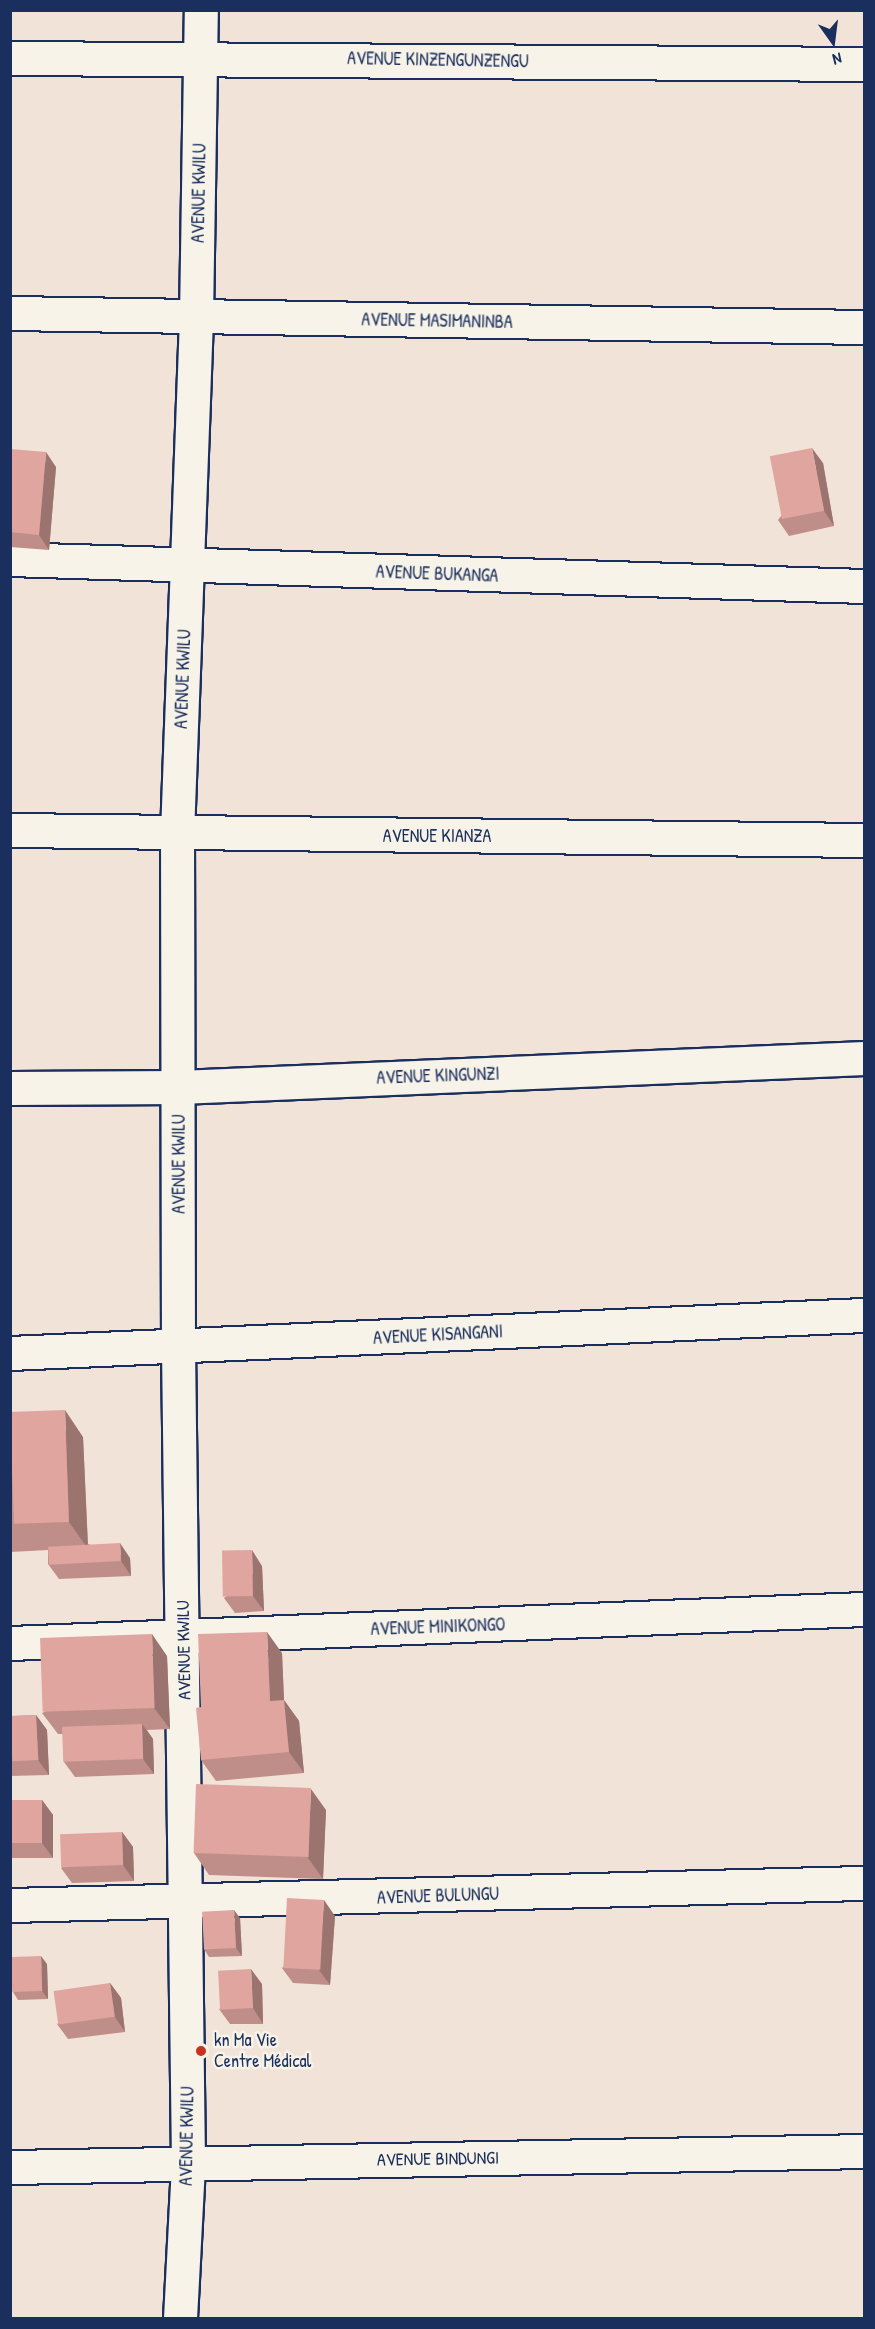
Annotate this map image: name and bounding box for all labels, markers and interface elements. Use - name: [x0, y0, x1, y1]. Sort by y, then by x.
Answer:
- north arrow: [803, 12, 863, 72]
- street label: AVENUE KINZENGUNZENGU: [347, 48, 529, 72]
- text: N: [831, 48, 844, 71]
- street label: AVENUE KWILU: [187, 143, 211, 243]
- street label: AVENUE MASIMANINBA: [361, 309, 513, 333]
- street label: AVENUE BUKANGA: [375, 561, 499, 587]
- street label: AVENUE KWILU: [170, 629, 196, 729]
- street label: AVENUE KIANZA: [383, 825, 491, 847]
- street label: AVENUE KINGUNZI: [376, 1063, 500, 1089]
- street label: AVENUE KWILU: [168, 1114, 190, 1214]
- street label: AVENUE KISANGANI: [373, 1321, 503, 1349]
- street label: AVENUE KWILU: [172, 1600, 196, 1700]
- street label: AVENUE MINIKONGO: [370, 1614, 506, 1640]
- street label: AVENUE BULUNGU: [377, 1883, 499, 1909]
- place label: kn Ma Vie Centre Médical: [214, 2030, 311, 2072]
- marker: kn Ma Vie Centre Médical: [192, 2042, 210, 2060]
- street label: AVENUE KWILU: [175, 2086, 199, 2186]
- street label: AVENUE BINDUNGI: [377, 2147, 499, 2171]

